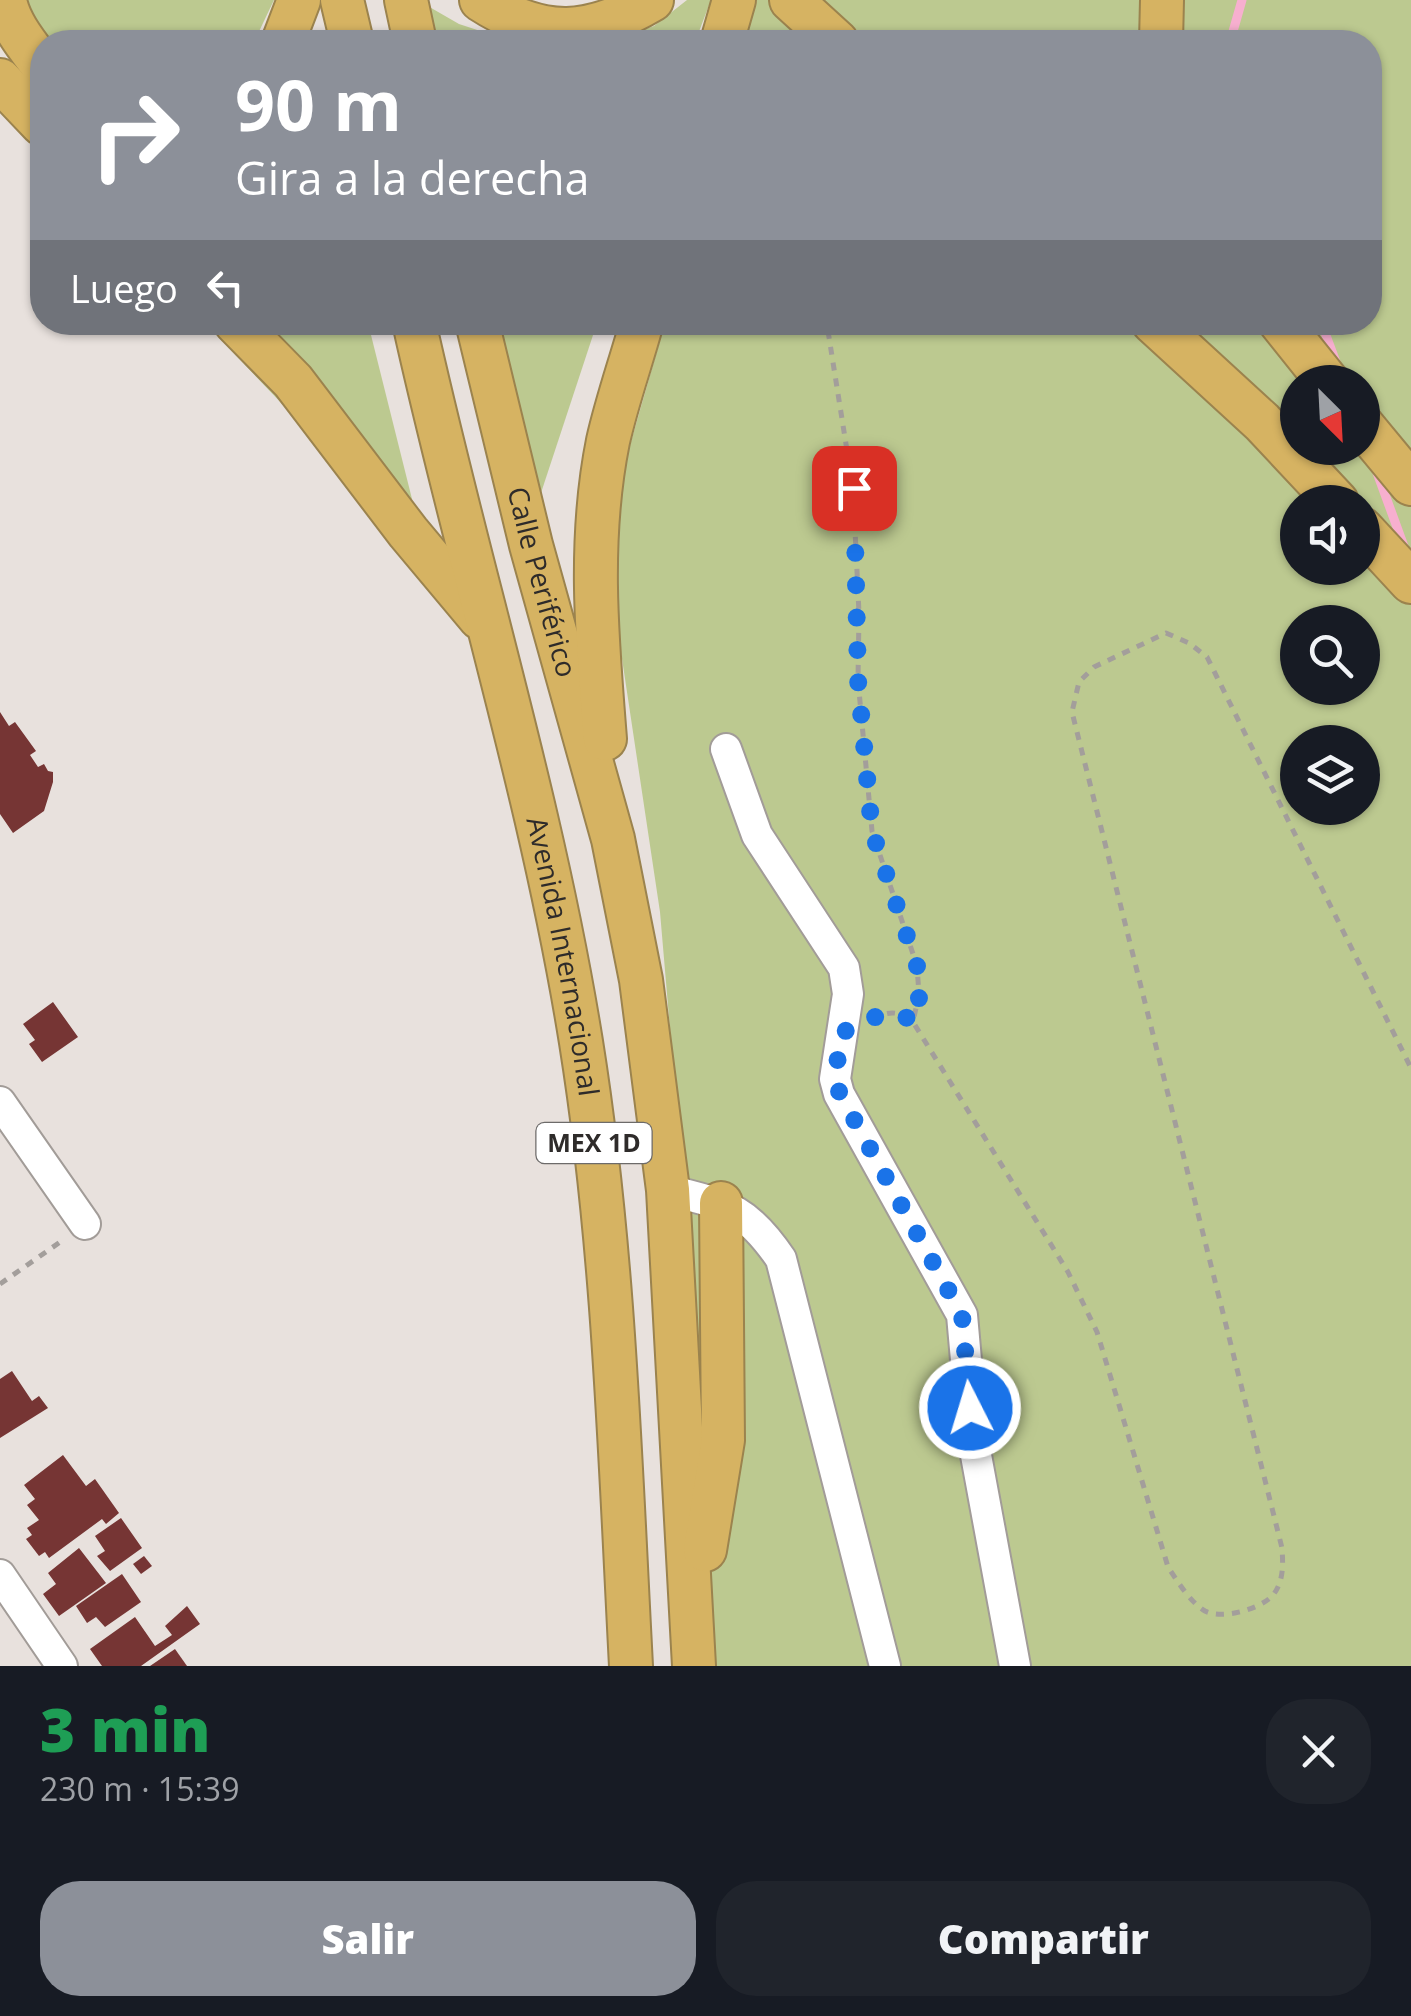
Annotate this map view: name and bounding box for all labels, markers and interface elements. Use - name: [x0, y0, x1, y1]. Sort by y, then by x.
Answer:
- text: 90 m: [235, 56, 402, 152]
- icon: right: [70, 70, 200, 200]
- text: Gira a la derecha: [235, 147, 590, 208]
- icon: left: [198, 260, 253, 315]
- text: Luego: [70, 262, 178, 314]
- north arrow: [1280, 365, 1380, 465]
- map controls: [1280, 365, 1380, 825]
- pin: [812, 446, 897, 531]
- icon: arrive: [827, 461, 882, 516]
- street label: Calle Periférico: [500, 483, 587, 681]
- button: sound: [1280, 485, 1380, 585]
- button: search: [1280, 605, 1380, 705]
- button: layers: [1280, 725, 1380, 825]
- street label: Avenida Internacional: [518, 813, 609, 1098]
- road number: MEX 1D: [536, 1123, 652, 1163]
- position arrow: [918, 1356, 1022, 1460]
- text: 3 min: [40, 1688, 210, 1770]
- button: close: [1266, 1699, 1371, 1804]
- text: 230 m · 15:39: [40, 1767, 239, 1810]
- button: Salir: [40, 1881, 696, 1996]
- button: Compartir: [716, 1881, 1371, 1996]

